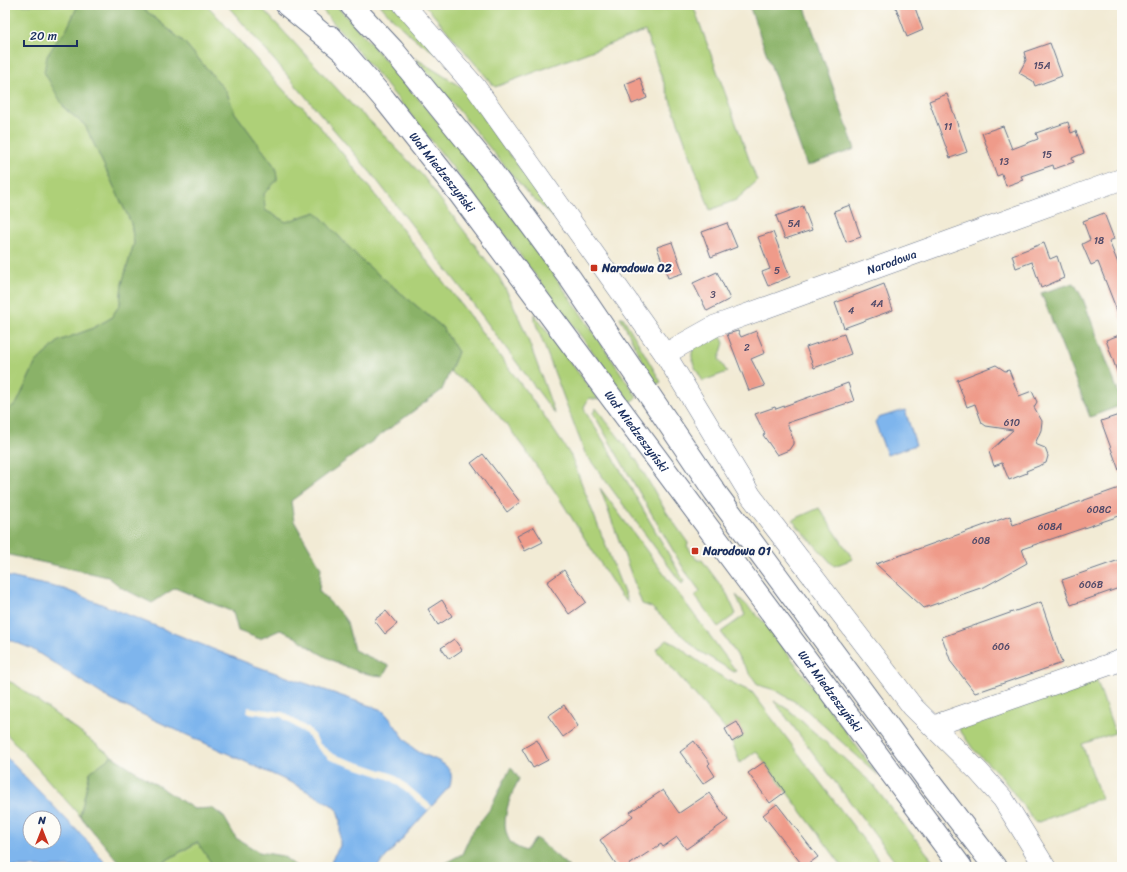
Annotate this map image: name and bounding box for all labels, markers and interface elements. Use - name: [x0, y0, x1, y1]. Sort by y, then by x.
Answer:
- scale bar: [24, 22, 77, 48]
- text: 20 m: [30, 25, 57, 47]
- house number: 15A: [1034, 57, 1050, 75]
- house number: 11: [944, 118, 952, 136]
- street label: Wał Miedzeszyński: [403, 127, 481, 218]
- house number: 15: [1042, 146, 1052, 164]
- house number: 13: [999, 153, 1009, 171]
- house number: 5A: [788, 215, 800, 233]
- house number: 18: [1094, 232, 1104, 250]
- street label: Narodowa: [863, 243, 920, 281]
- place label: Narodowa 02: [601, 257, 672, 279]
- house number: 5: [774, 262, 780, 280]
- marker: Narodowa 02: [589, 263, 599, 273]
- house number: 3: [710, 286, 716, 304]
- house number: 4A: [871, 295, 883, 313]
- house number: 4: [848, 302, 854, 320]
- house number: 2: [744, 339, 750, 357]
- street label: Wał Miedzeszyński: [598, 386, 675, 478]
- house number: 610: [1004, 414, 1020, 432]
- house number: 608C: [1087, 501, 1112, 519]
- house number: 608A: [1038, 518, 1062, 536]
- house number: 608: [972, 532, 990, 550]
- place label: Narodowa 01: [702, 540, 771, 562]
- marker: Narodowa 01: [690, 546, 700, 556]
- house number: 606B: [1079, 576, 1104, 594]
- house number: 606: [992, 638, 1010, 656]
- street label: Wał Miedzeszyński: [792, 645, 869, 738]
- north arrow: [22, 810, 62, 850]
- text: N: [37, 811, 46, 830]

